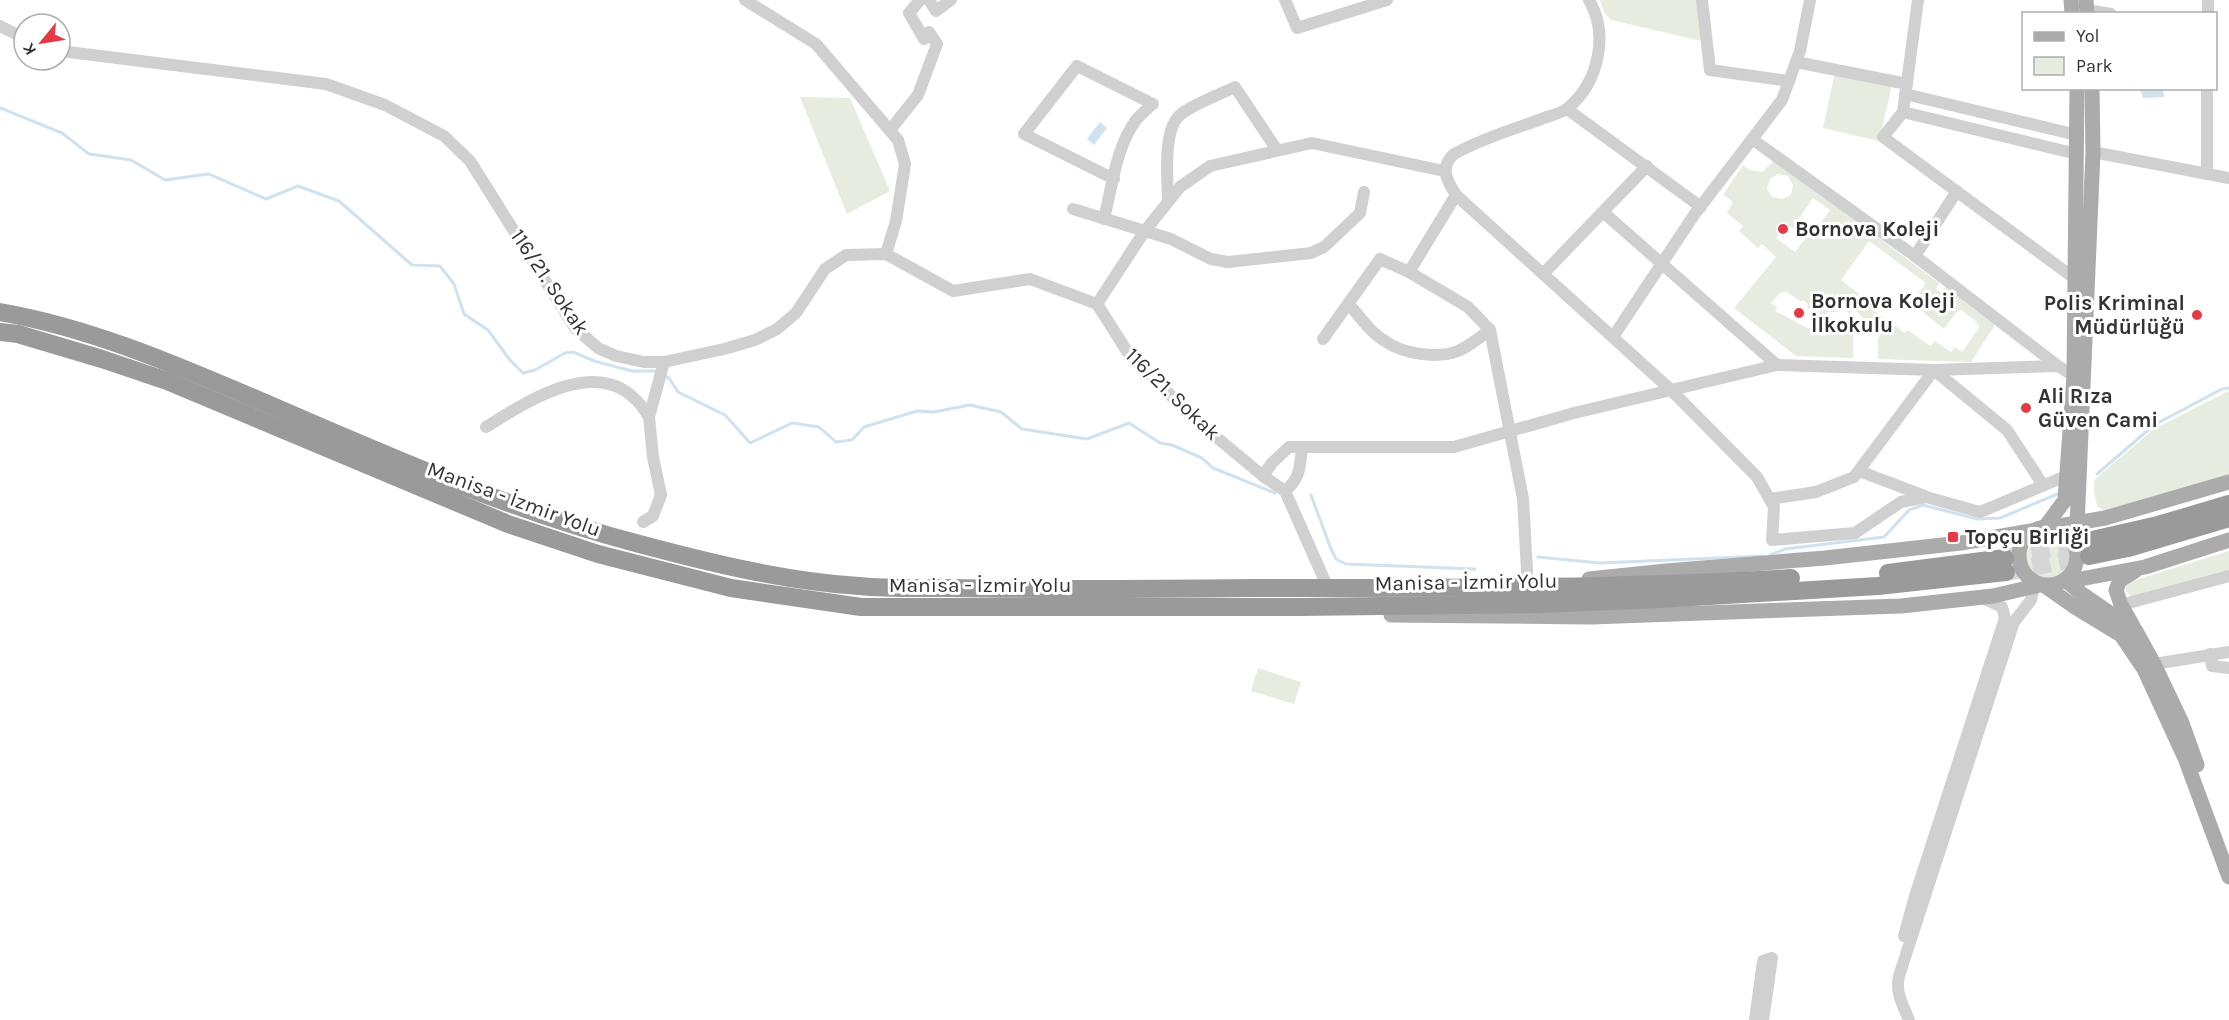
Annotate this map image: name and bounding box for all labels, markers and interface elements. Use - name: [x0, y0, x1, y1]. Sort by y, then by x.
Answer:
- north arrow: [12, 12, 72, 72]
- legend: [2022, 12, 2217, 90]
- text: Yol: [2076, 25, 2100, 47]
- text: K: [18, 40, 40, 59]
- text: Park: [2076, 55, 2113, 77]
- place label: Bornova Koleji: [1795, 217, 1939, 241]
- marker: Bornova Koleji: [1776, 222, 1790, 236]
- street label: 116/21. Sokak: [506, 225, 594, 340]
- place label: Bornova Koleji İlkokulu: [1811, 289, 1955, 337]
- place label: Polis Kriminal Müdürlüğü: [2044, 291, 2185, 339]
- marker: Bornova Koleji İlkokulu: [1792, 306, 1806, 320]
- marker: Polis Kriminal Müdürlüğü: [2190, 308, 2204, 322]
- street label: 116/21. Sokak: [1121, 343, 1225, 445]
- place label: Ali Rıza Güven Cami: [2038, 384, 2158, 432]
- marker: Ali Rıza Güven Cami: [2019, 401, 2033, 415]
- street label: Manisa - İzmir Yolu: [424, 456, 604, 542]
- place label: Topçu Birliği: [1965, 525, 2090, 549]
- marker: Topçu Birliği: [1946, 530, 1960, 544]
- street label: Manisa - İzmir Yolu: [1374, 568, 1558, 596]
- street label: Manisa - İzmir Yolu: [889, 573, 1071, 597]

